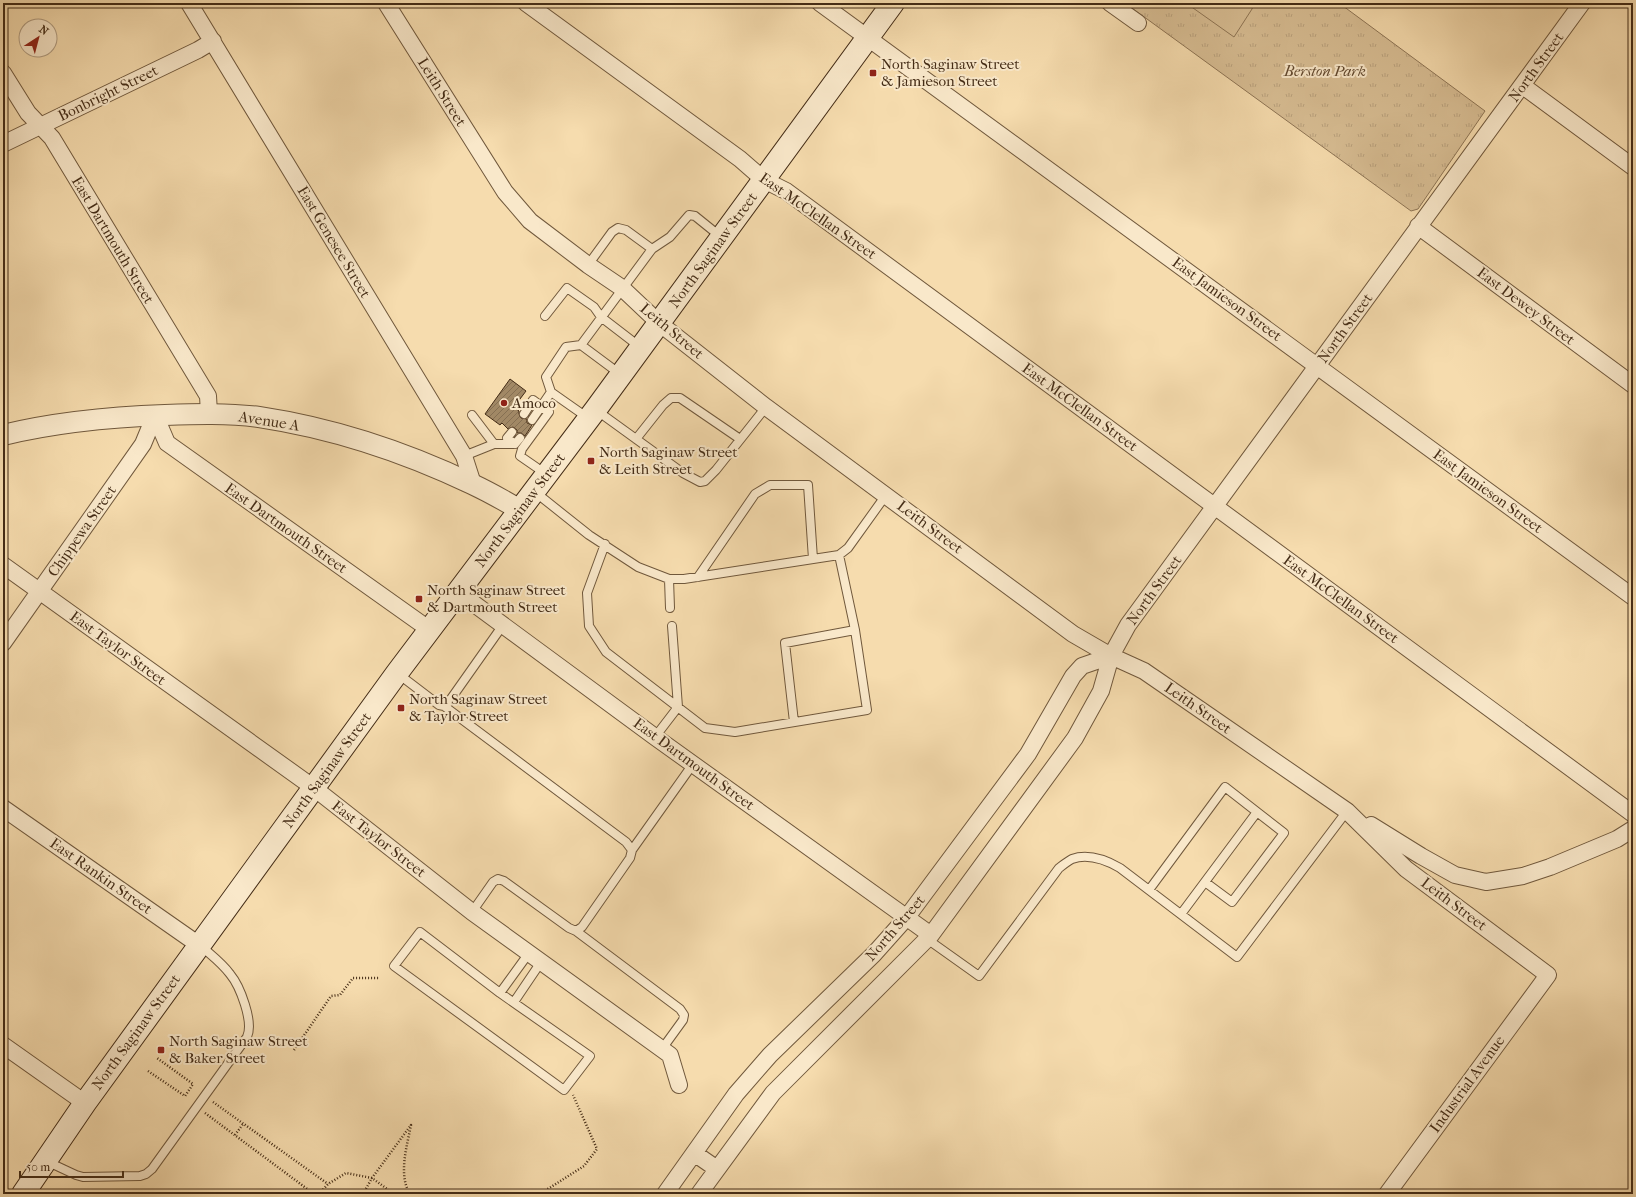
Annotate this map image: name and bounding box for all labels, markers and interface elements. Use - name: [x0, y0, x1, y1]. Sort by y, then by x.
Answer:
- north arrow: [18, 18, 58, 58]
- text: N: [36, 23, 51, 38]
- street label: North Street: [1505, 28, 1568, 105]
- street label: Leith Street: [414, 54, 470, 130]
- place label: North Saginaw Street & Jamieson Street: [881, 55, 1020, 90]
- street label: Bonbright Street: [55, 61, 161, 125]
- park label: Berston Park: [1283, 62, 1366, 80]
- marker: North Saginaw Street & Jamieson Street: [868, 68, 878, 78]
- street label: East McClellan Street: [756, 169, 880, 263]
- street label: East Dartmouth Street: [68, 173, 158, 307]
- street label: East Genesee Street: [293, 183, 375, 302]
- street label: North Saginaw Street: [665, 188, 761, 311]
- street label: East Jamieson Street: [1169, 253, 1286, 345]
- street label: East Dewey Street: [1474, 263, 1579, 349]
- street label: North Street: [1314, 289, 1377, 366]
- street label: Leith Street: [637, 299, 708, 363]
- street label: East McClellan Street: [1019, 359, 1142, 455]
- place label: Amoco: [511, 394, 556, 412]
- marker: Amoco: [499, 398, 509, 408]
- street label: Avenue A: [236, 407, 301, 435]
- place label: North Saginaw Street & Leith Street: [599, 443, 738, 478]
- street label: East Jamieson Street: [1430, 445, 1547, 537]
- street label: North Saginaw Street: [471, 449, 569, 571]
- marker: North Saginaw Street & Leith Street: [586, 456, 596, 466]
- street label: East Dartmouth Street: [221, 479, 351, 577]
- street label: Chippewa Street: [44, 481, 121, 580]
- street label: Leith Street: [894, 497, 967, 558]
- street label: North Street: [1123, 551, 1186, 628]
- street label: East McClellan Street: [1280, 551, 1403, 647]
- place label: North Saginaw Street & Dartmouth Street: [427, 581, 566, 616]
- marker: North Saginaw Street & Dartmouth Street: [414, 594, 424, 604]
- street label: East Taylor Street: [66, 607, 170, 689]
- street label: Leith Street: [1161, 678, 1235, 738]
- place label: North Saginaw Street & Taylor Street: [409, 690, 548, 725]
- marker: North Saginaw Street & Taylor Street: [396, 703, 406, 713]
- street label: North Saginaw Street: [279, 708, 375, 831]
- street label: East Dartmouth Street: [630, 714, 759, 814]
- street label: East Taylor Street: [328, 797, 430, 882]
- street label: East Rankin Street: [46, 834, 156, 918]
- street label: Leith Street: [1418, 874, 1491, 935]
- street label: North Street: [861, 891, 929, 965]
- street label: North Saginaw Street: [88, 970, 184, 1093]
- place label: North Saginaw Street & Baker Street: [169, 1032, 308, 1067]
- street label: Industrial Avenue: [1426, 1032, 1509, 1136]
- marker: North Saginaw Street & Baker Street: [156, 1045, 166, 1055]
- scale bar: [20, 1153, 123, 1179]
- text: 50 m: [26, 1160, 50, 1174]

